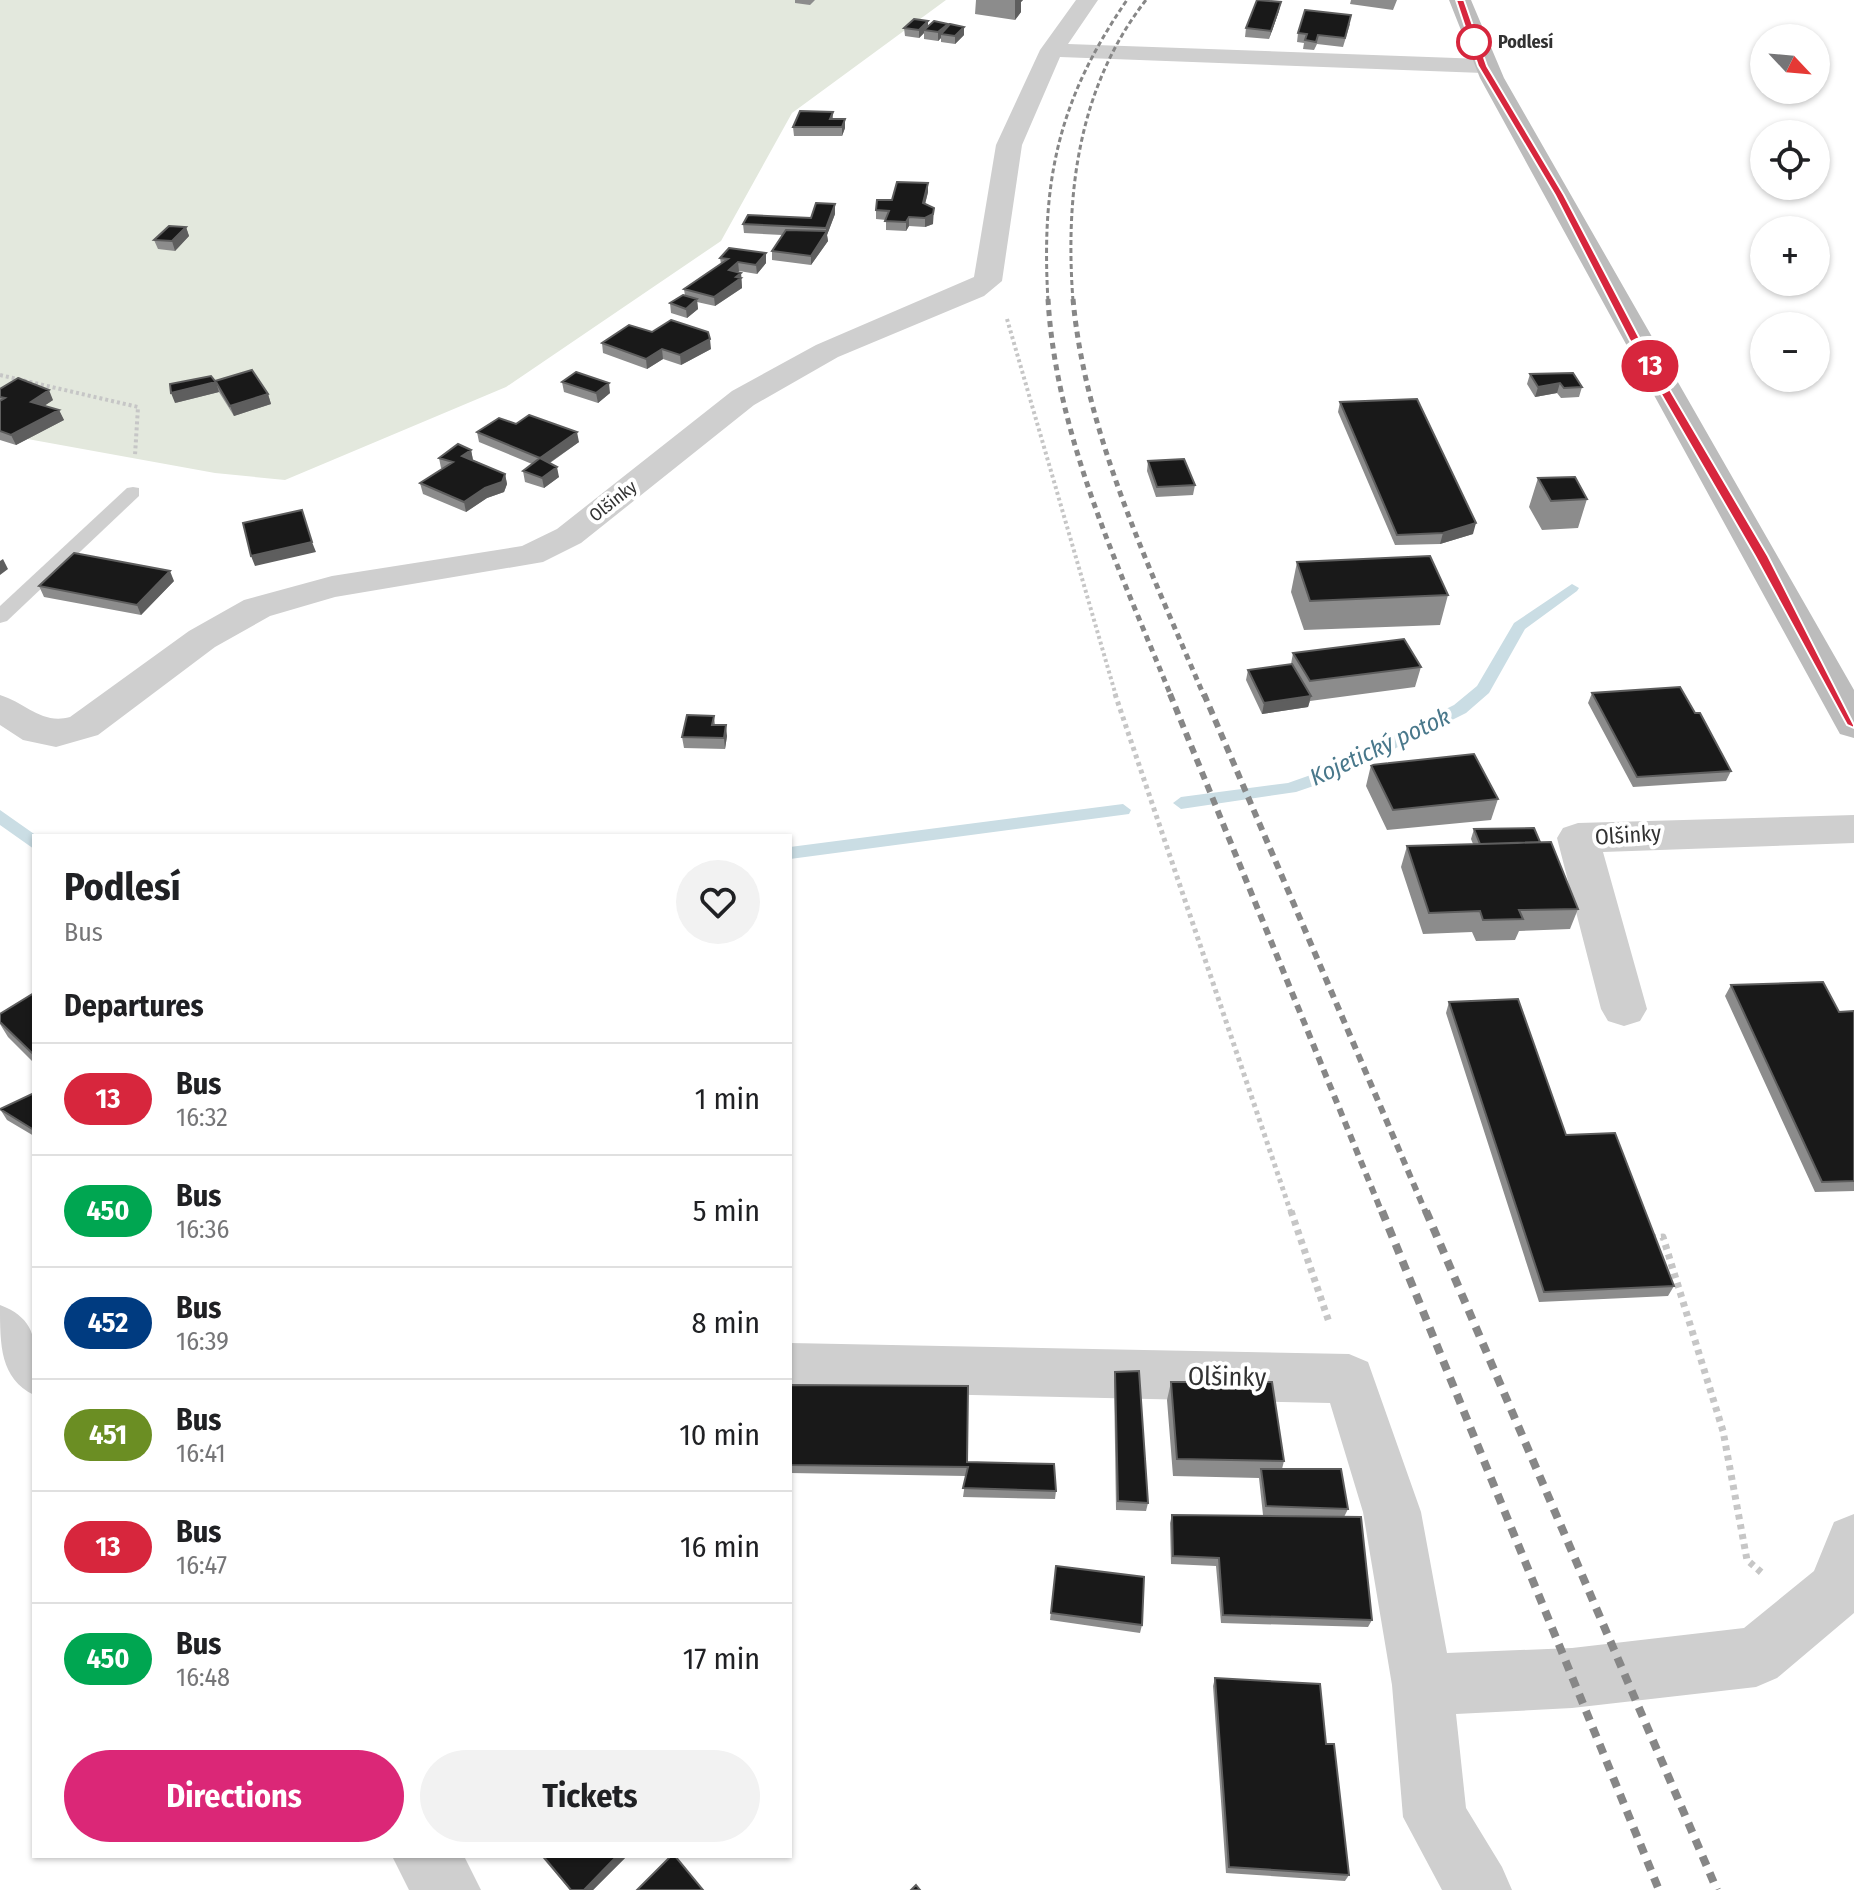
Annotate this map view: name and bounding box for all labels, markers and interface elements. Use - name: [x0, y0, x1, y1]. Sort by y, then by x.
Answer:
- north arrow: [1750, 24, 1830, 104]
- map controls: [1750, 24, 1830, 392]
- marker: Podlesí: [1457, 25, 1491, 59]
- place label: Podlesí: [1498, 31, 1554, 53]
- button: locate: [1750, 120, 1830, 200]
- button: +: [1750, 216, 1830, 296]
- button: −: [1750, 312, 1830, 392]
- line badge: 13: [1614, 340, 1686, 392]
- text: 13: [1637, 349, 1663, 382]
- street label: Olšinky: [585, 476, 641, 526]
- water label: Kojetický potok: [1305, 702, 1455, 792]
- street label: Olšinky: [1594, 819, 1662, 851]
- button: heart: [676, 860, 760, 944]
- text: Podlesí: [64, 864, 180, 910]
- text: Bus: [64, 917, 103, 948]
- text: Departures: [64, 988, 204, 1024]
- text: Bus: [176, 1066, 221, 1102]
- text: 1 min: [695, 1081, 760, 1117]
- text: 13: [95, 1082, 121, 1115]
- text: 16:32: [176, 1102, 228, 1133]
- text: Bus: [176, 1178, 221, 1214]
- text: 5 min: [693, 1193, 760, 1229]
- text: 450: [86, 1194, 130, 1227]
- text: 16:36: [176, 1214, 229, 1245]
- text: Bus: [176, 1290, 221, 1326]
- text: 8 min: [692, 1305, 760, 1341]
- text: 452: [88, 1306, 128, 1339]
- text: 16:39: [176, 1326, 229, 1357]
- street label: Olšinky: [1188, 1361, 1267, 1393]
- text: Bus: [176, 1402, 221, 1438]
- text: 10 min: [679, 1417, 760, 1453]
- text: 451: [89, 1418, 127, 1451]
- text: 16:41: [176, 1438, 226, 1469]
- text: Bus: [176, 1514, 221, 1550]
- text: 16 min: [680, 1529, 760, 1565]
- text: 13: [95, 1530, 121, 1563]
- text: 16:47: [176, 1550, 227, 1581]
- text: Bus: [176, 1626, 221, 1662]
- text: 17 min: [683, 1641, 760, 1677]
- text: 450: [86, 1642, 130, 1675]
- text: 16:48: [176, 1662, 230, 1693]
- button: Directions: [64, 1750, 404, 1842]
- button: Tickets: [420, 1750, 760, 1842]

